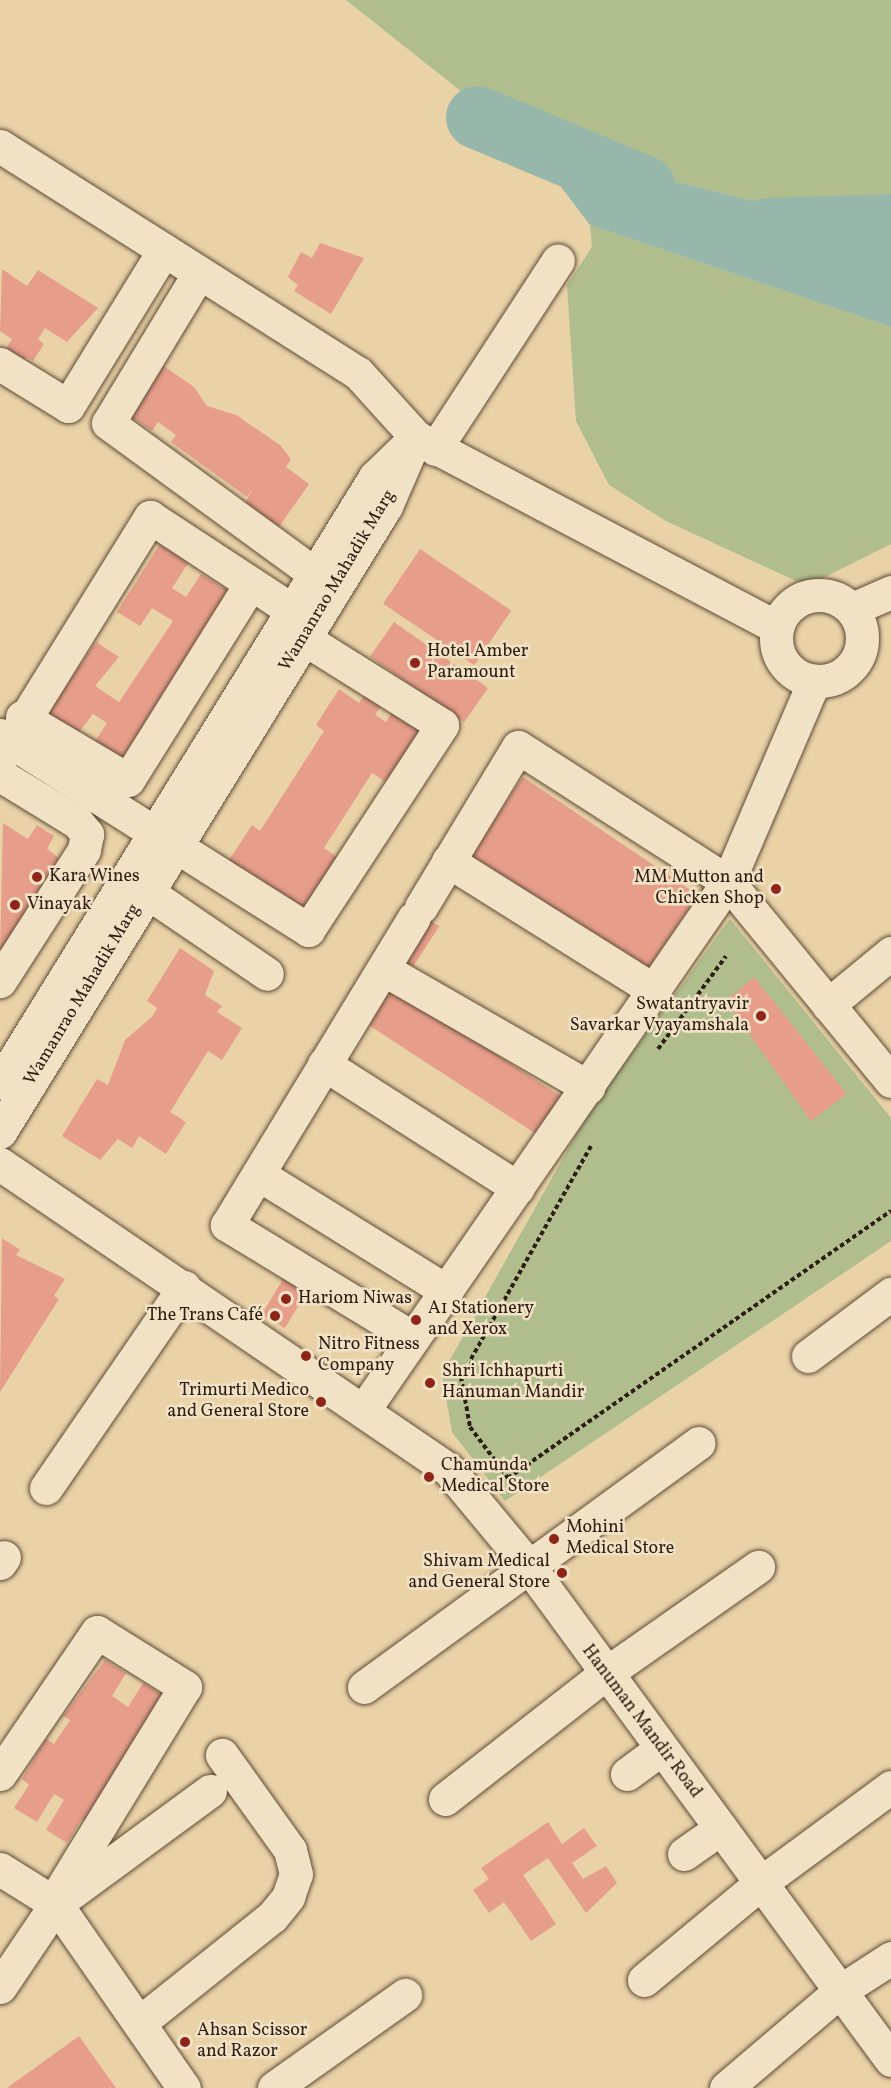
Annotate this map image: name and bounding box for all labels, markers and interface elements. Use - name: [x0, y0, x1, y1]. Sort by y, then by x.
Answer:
- street label: Wamanrao Mahadik Marg: [275, 486, 401, 676]
- place label: Hotel Amber Paramount: [427, 642, 528, 684]
- marker: Hotel Amber Paramount: [408, 656, 422, 670]
- place label: Kara Wines: [49, 866, 140, 888]
- place label: MM Mutton and Chicken Shop: [634, 868, 764, 910]
- marker: Kara Wines: [30, 870, 44, 884]
- marker: MM Mutton and Chicken Shop: [769, 882, 783, 896]
- place label: Vinayak: [27, 894, 92, 916]
- marker: Vinayak: [8, 898, 22, 912]
- street label: Wamanrao Mahadik Marg: [20, 900, 146, 1090]
- place label: Swatantryavir Savarkar Vyayamshala: [569, 995, 749, 1038]
- marker: Swatantryavir Savarkar Vyayamshala: [754, 1009, 768, 1023]
- place label: Hariom Niwas: [298, 1288, 412, 1310]
- marker: Hariom Niwas: [279, 1292, 293, 1306]
- place label: A1 Stationery and Xerox: [428, 1299, 534, 1342]
- place label: The Trans Café: [146, 1305, 263, 1327]
- marker: The Trans Café: [268, 1309, 282, 1323]
- marker: A1 Stationery and Xerox: [409, 1313, 423, 1327]
- place label: Nitro Fitness Company: [318, 1335, 420, 1378]
- marker: Nitro Fitness Company: [299, 1349, 313, 1363]
- place label: Shri Ichhapurti Hanuman Mandir: [442, 1362, 584, 1404]
- marker: Shri Ichhapurti Hanuman Mandir: [423, 1376, 437, 1390]
- place label: Trimurti Medico and General Store: [167, 1381, 309, 1424]
- marker: Trimurti Medico and General Store: [314, 1395, 328, 1409]
- place label: Chamunda Medical Store: [441, 1456, 549, 1498]
- marker: Chamunda Medical Store: [422, 1470, 436, 1484]
- place label: Mohini Medical Store: [566, 1518, 674, 1561]
- marker: Mohini Medical Store: [547, 1532, 561, 1546]
- place label: Shivam Medical and General Store: [408, 1552, 550, 1594]
- marker: Shivam Medical and General Store: [555, 1566, 569, 1580]
- street label: Hanuman Mandir Road: [576, 1641, 706, 1803]
- place label: Ahsan Scissor and Razor: [197, 2021, 307, 2064]
- marker: Ahsan Scissor and Razor: [178, 2035, 192, 2049]

